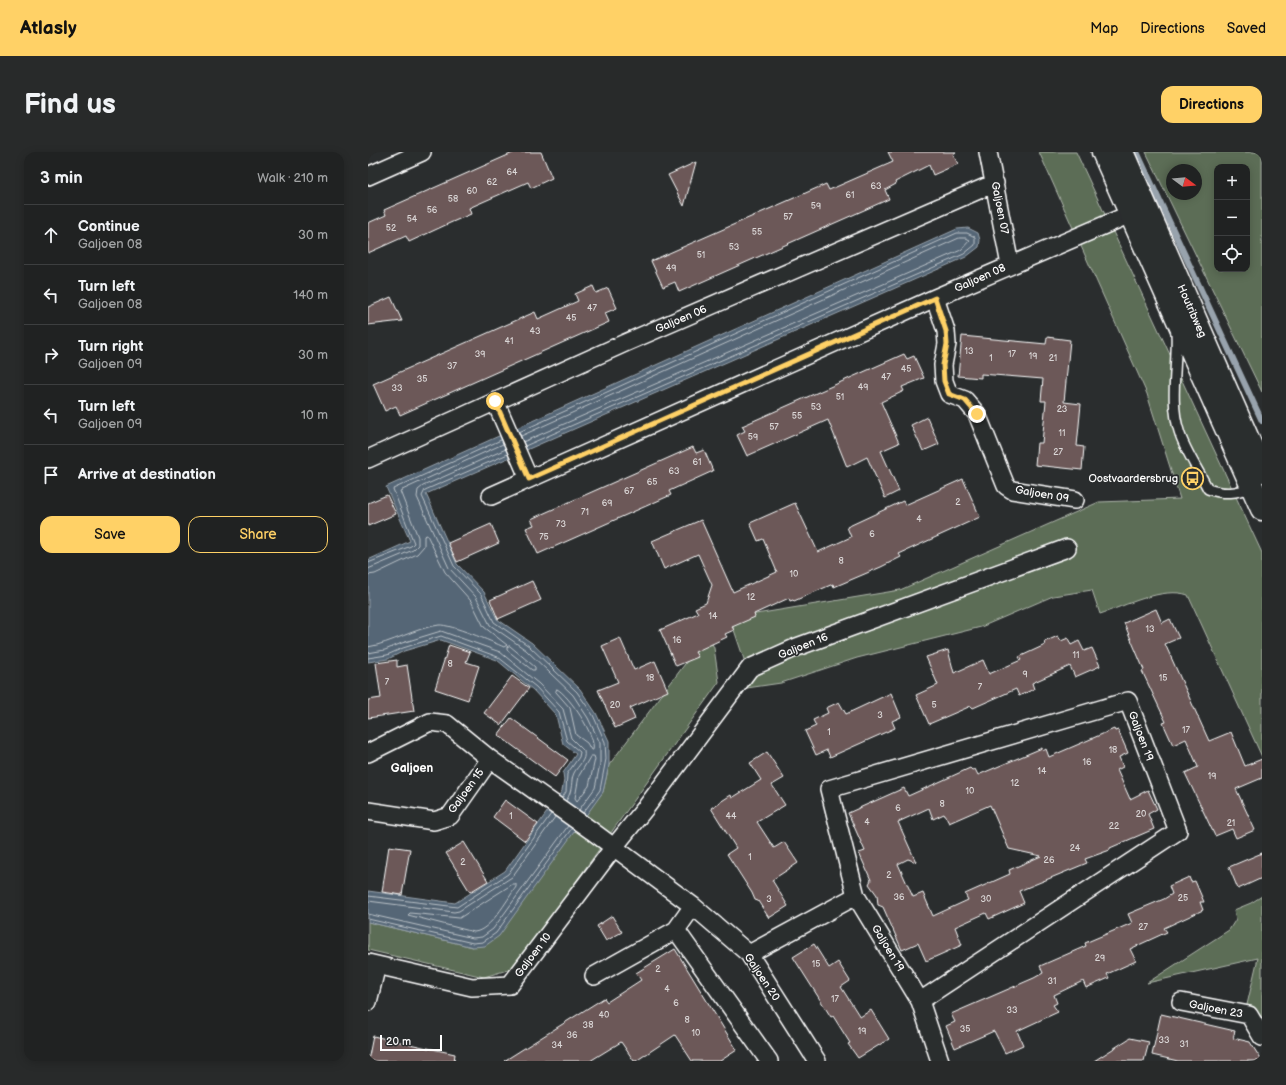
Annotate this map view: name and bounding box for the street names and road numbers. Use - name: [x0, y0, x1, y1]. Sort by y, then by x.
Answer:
- street label: Galjoen 07: [989, 181, 1012, 236]
- street label: Galjoen 08: [953, 261, 1007, 295]
- street label: Houtribweg: [1175, 283, 1209, 339]
- street label: Galjoen 06: [653, 302, 709, 336]
- street label: Galjoen 09: [1014, 483, 1070, 505]
- street label: Galjoen 16: [776, 630, 830, 662]
- street label: Galjoen 19: [1126, 709, 1156, 763]
- street label: Galjoen 15: [445, 766, 487, 816]
- street label: Galjoen 19: [869, 922, 907, 974]
- street label: Galjoen 10: [512, 930, 554, 980]
- street label: Galjoen 20: [741, 951, 783, 1004]
- street label: Galjoen 23: [1188, 997, 1244, 1021]

